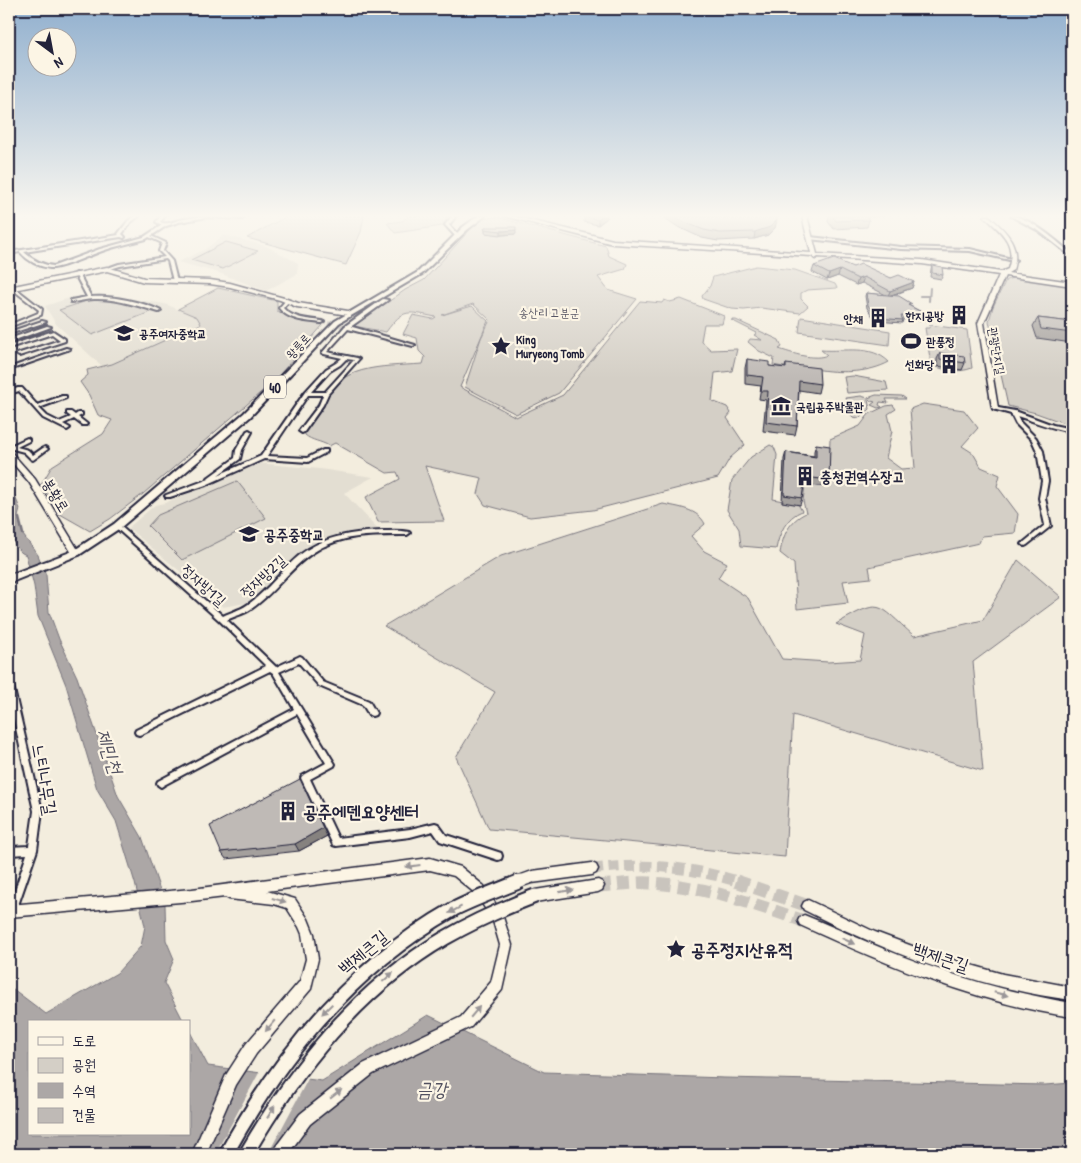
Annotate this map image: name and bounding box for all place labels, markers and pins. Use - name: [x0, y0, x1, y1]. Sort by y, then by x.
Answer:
- building icon: 한지공방: [948, 304, 970, 326]
- building icon: 안채: [867, 307, 889, 329]
- place label: 한지공방: [904, 307, 944, 324]
- place label: 안채: [844, 310, 863, 327]
- school or university icon: 공주여자중학교: [113, 322, 135, 344]
- place label: 공주여자중학교: [139, 325, 207, 342]
- sports icon: 관풍정: [900, 330, 922, 352]
- place label: King Muryeong Tomb: [516, 331, 584, 363]
- place label: 관풍정: [926, 333, 955, 350]
- place icon: King Muryeong Tomb: [490, 335, 512, 357]
- building icon: 선화당: [938, 353, 960, 375]
- place label: 선화당: [905, 356, 934, 373]
- museum icon: 국립공주박물관: [770, 395, 792, 417]
- place label: 국립공주박물관: [796, 398, 864, 415]
- building icon: 충청권역수장고: [794, 465, 816, 487]
- place label: 충청권역수장고: [820, 466, 905, 487]
- school or university icon: 공주중학교: [238, 523, 260, 545]
- place label: 공주중학교: [264, 524, 324, 545]
- place label: 공주에덴요양센터: [303, 799, 419, 824]
- building icon: 공주에덴요양센터: [277, 800, 299, 822]
- place label: 공주정지산유적: [691, 937, 792, 962]
- place icon: 공주정지산유적: [665, 938, 687, 960]

